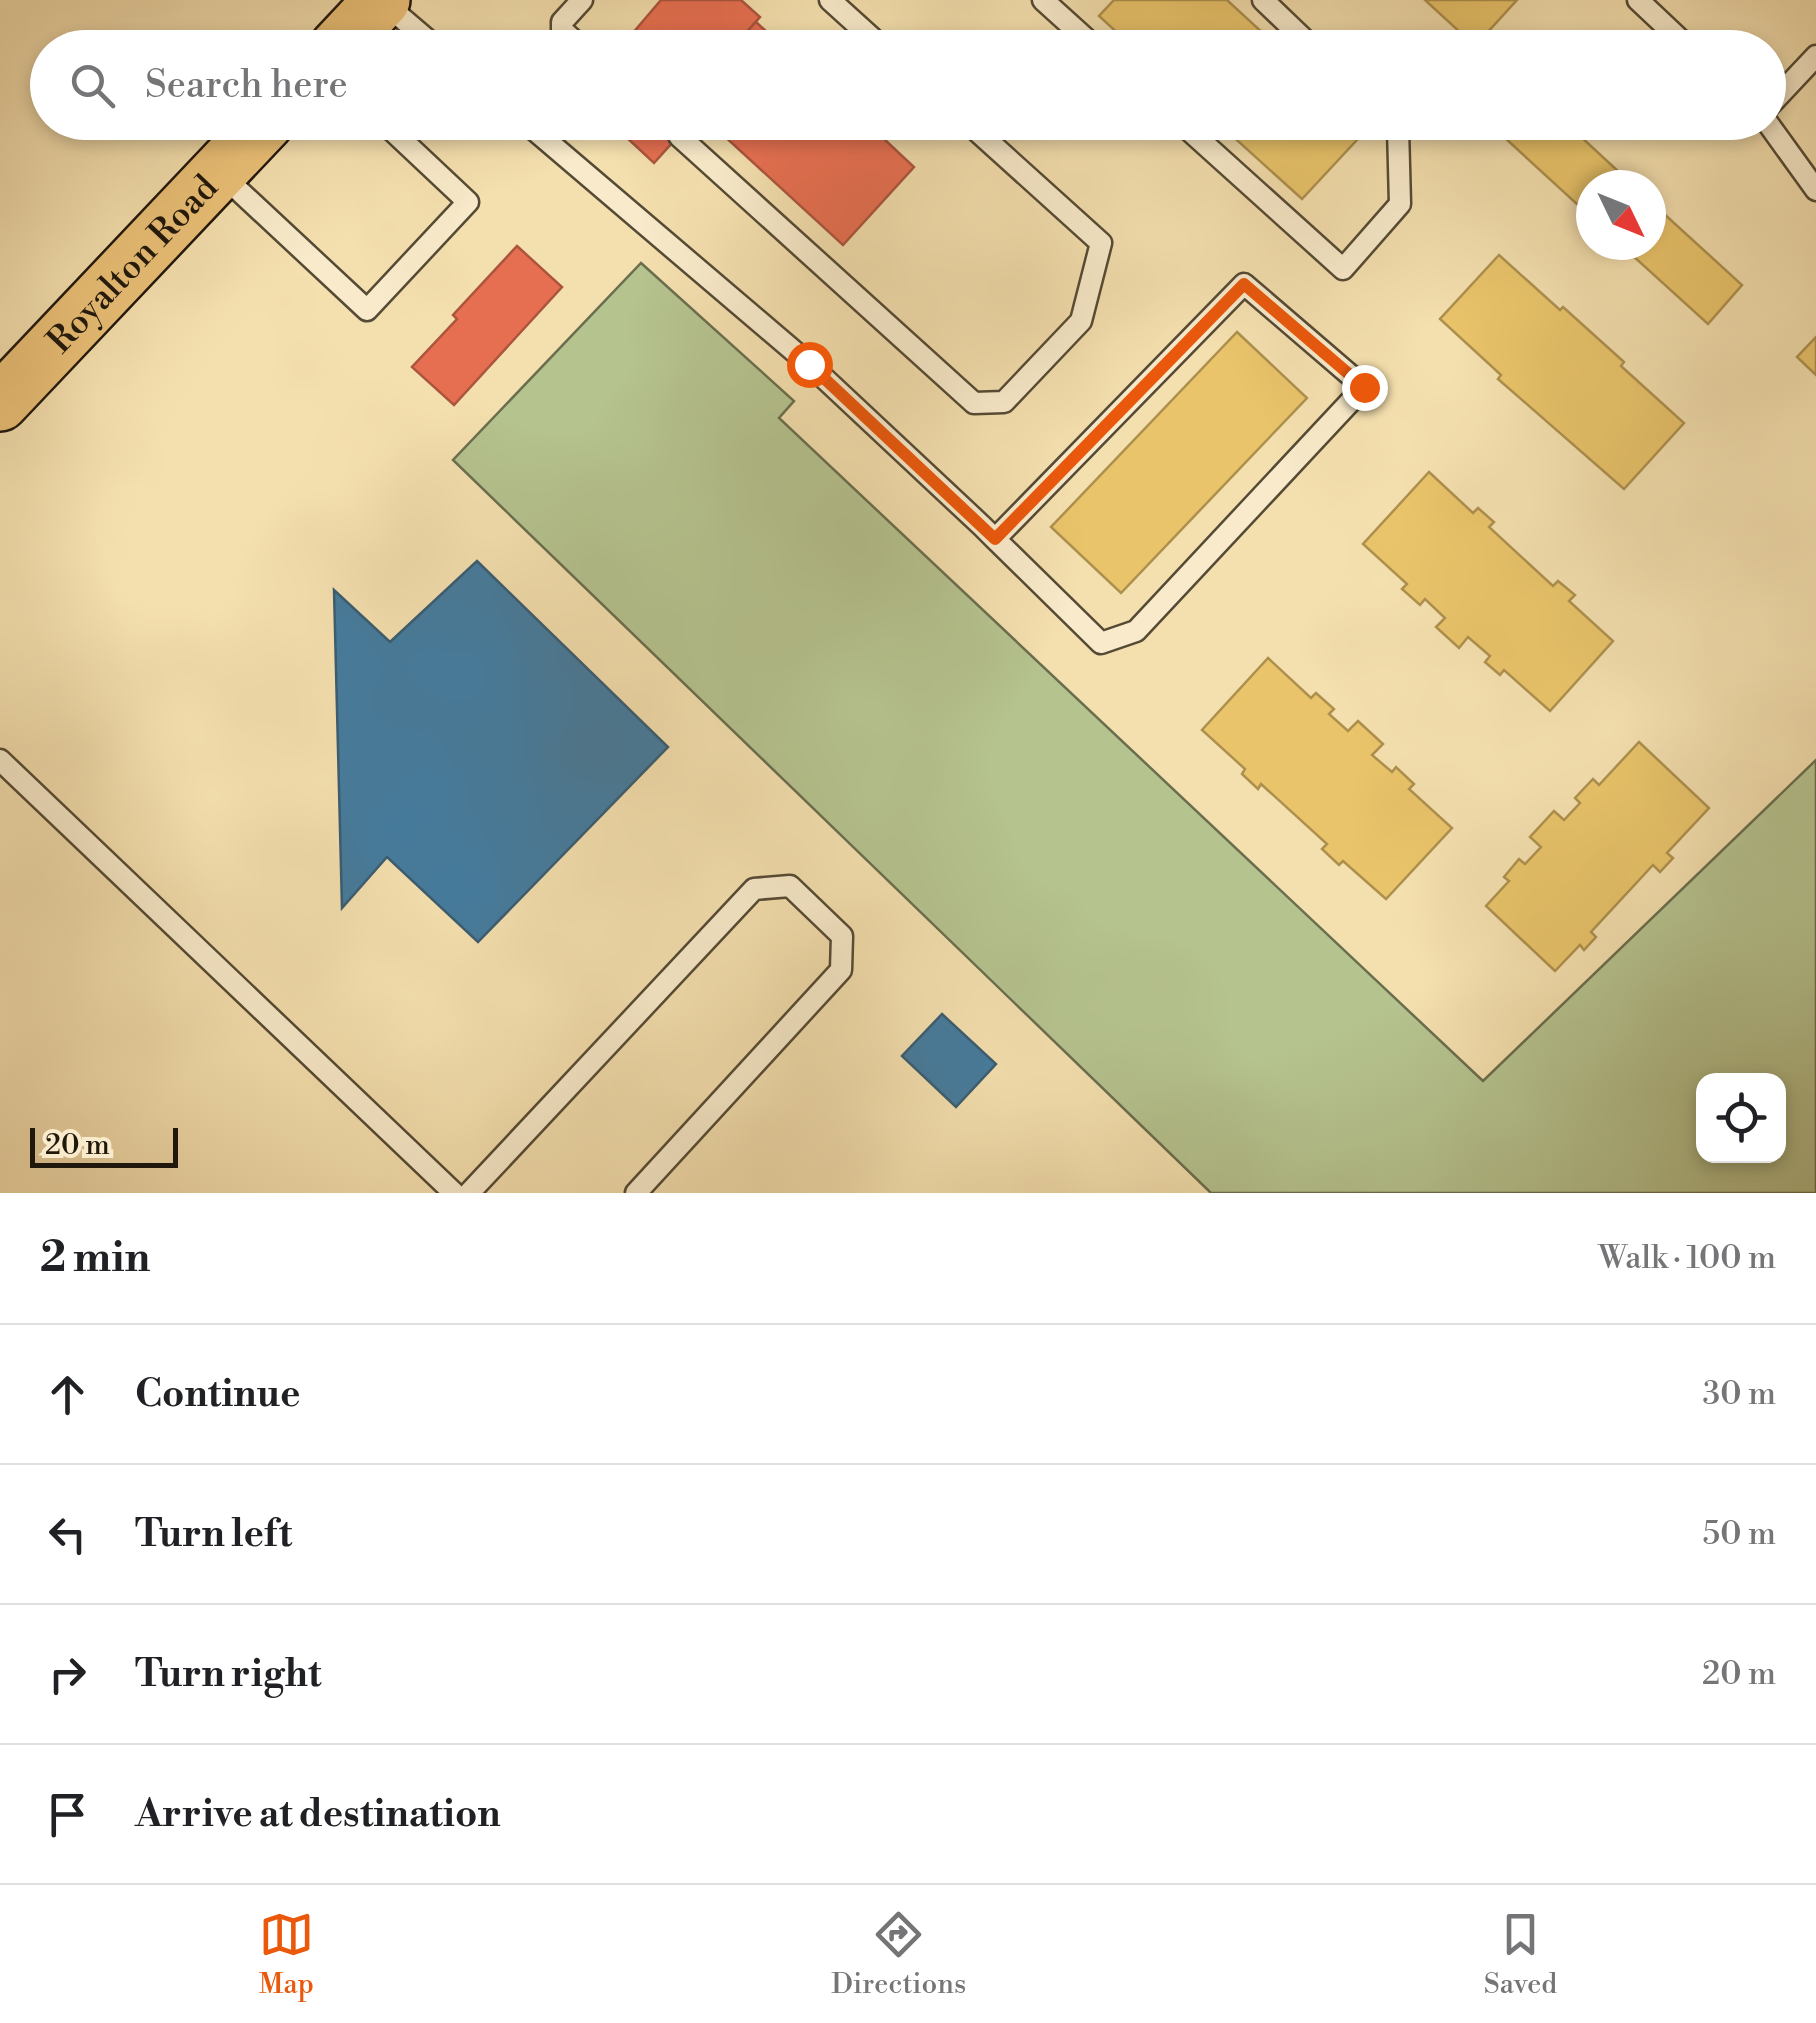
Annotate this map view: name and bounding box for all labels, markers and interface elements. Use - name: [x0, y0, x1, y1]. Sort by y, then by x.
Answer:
- search box: [30, 30, 1786, 140]
- icon: search: [65, 58, 120, 113]
- text: Search here: [145, 62, 348, 109]
- street label: Royalton Road: [39, 167, 227, 362]
- north arrow: [1576, 170, 1666, 260]
- route start: [787, 342, 833, 388]
- route end: [1342, 365, 1388, 411]
- map controls: [1696, 1073, 1786, 1163]
- button: locate: [1696, 1073, 1786, 1163]
- scale bar: [30, 1123, 178, 1168]
- text: 20 m: [45, 1128, 110, 1163]
- text: 2 min: [40, 1232, 150, 1285]
- text: Walk · 100 m: [1598, 1238, 1776, 1278]
- icon: ahead: [40, 1367, 95, 1422]
- text: Continue: [135, 1371, 300, 1418]
- text: 30 m: [1702, 1374, 1776, 1414]
- icon: left: [40, 1507, 95, 1562]
- text: Turn left: [135, 1511, 292, 1558]
- text: 50 m: [1703, 1514, 1776, 1554]
- icon: right: [40, 1647, 95, 1702]
- text: Turn right: [135, 1651, 321, 1698]
- text: 20 m: [1702, 1654, 1776, 1694]
- icon: arrive: [40, 1787, 95, 1842]
- text: Arrive at destination: [135, 1791, 501, 1838]
- tab: Map: [259, 1907, 314, 2002]
- tab: Directions: [831, 1907, 966, 2002]
- tab: Saved: [1484, 1907, 1557, 2002]

